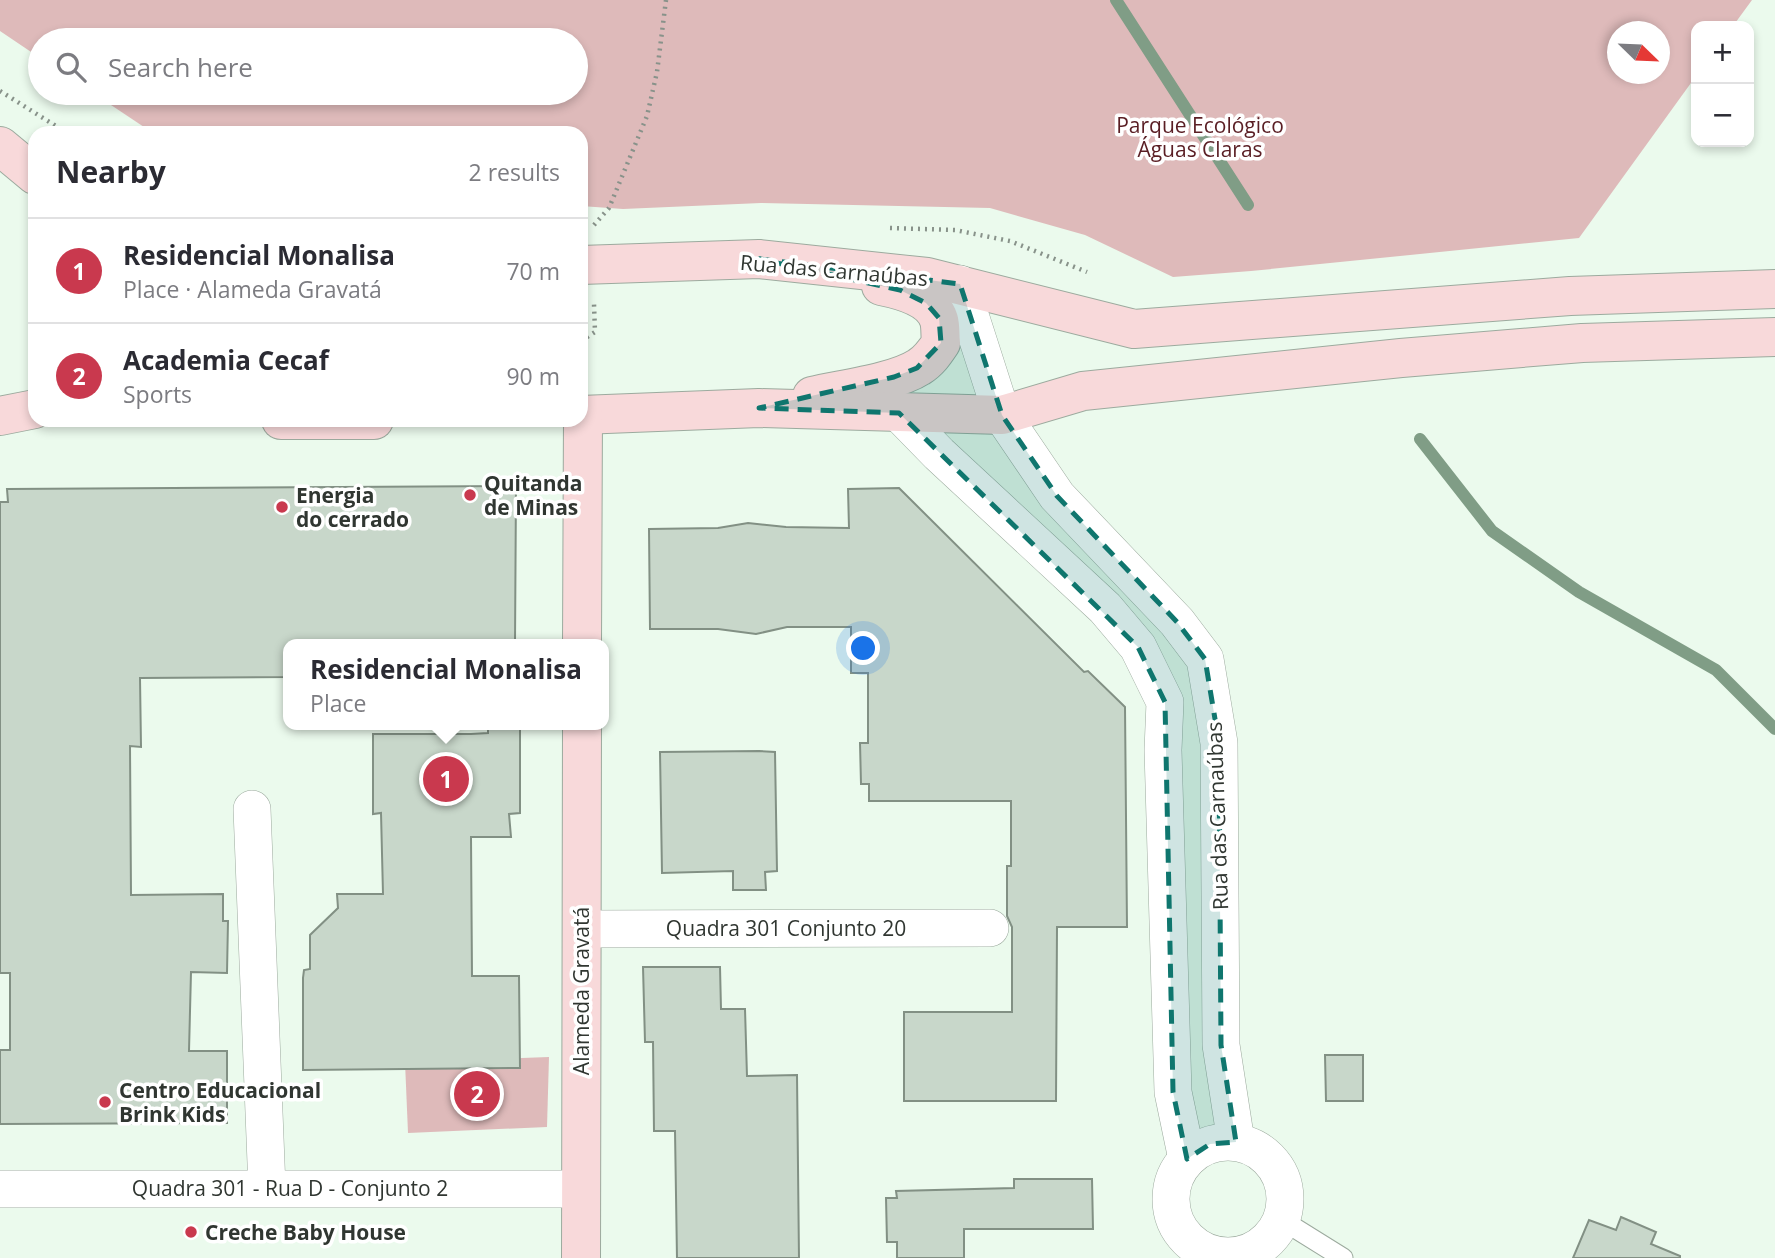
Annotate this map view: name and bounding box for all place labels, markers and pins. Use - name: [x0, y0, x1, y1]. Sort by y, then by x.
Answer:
- place label: Quitanda de Minas: [484, 469, 583, 521]
- place label: Energia do cerrado: [296, 481, 409, 533]
- marker: Quitanda de Minas: [462, 487, 478, 503]
- marker: Energia do cerrado: [274, 499, 290, 515]
- pin: 1: [423, 753, 469, 805]
- pin: 2: [454, 1068, 500, 1120]
- place label: Centro Educacional Brink Kids: [119, 1076, 321, 1128]
- marker: Centro Educacional Brink Kids: [97, 1094, 113, 1110]
- place label: Creche Baby House: [205, 1218, 406, 1246]
- marker: Creche Baby House: [183, 1224, 199, 1240]

